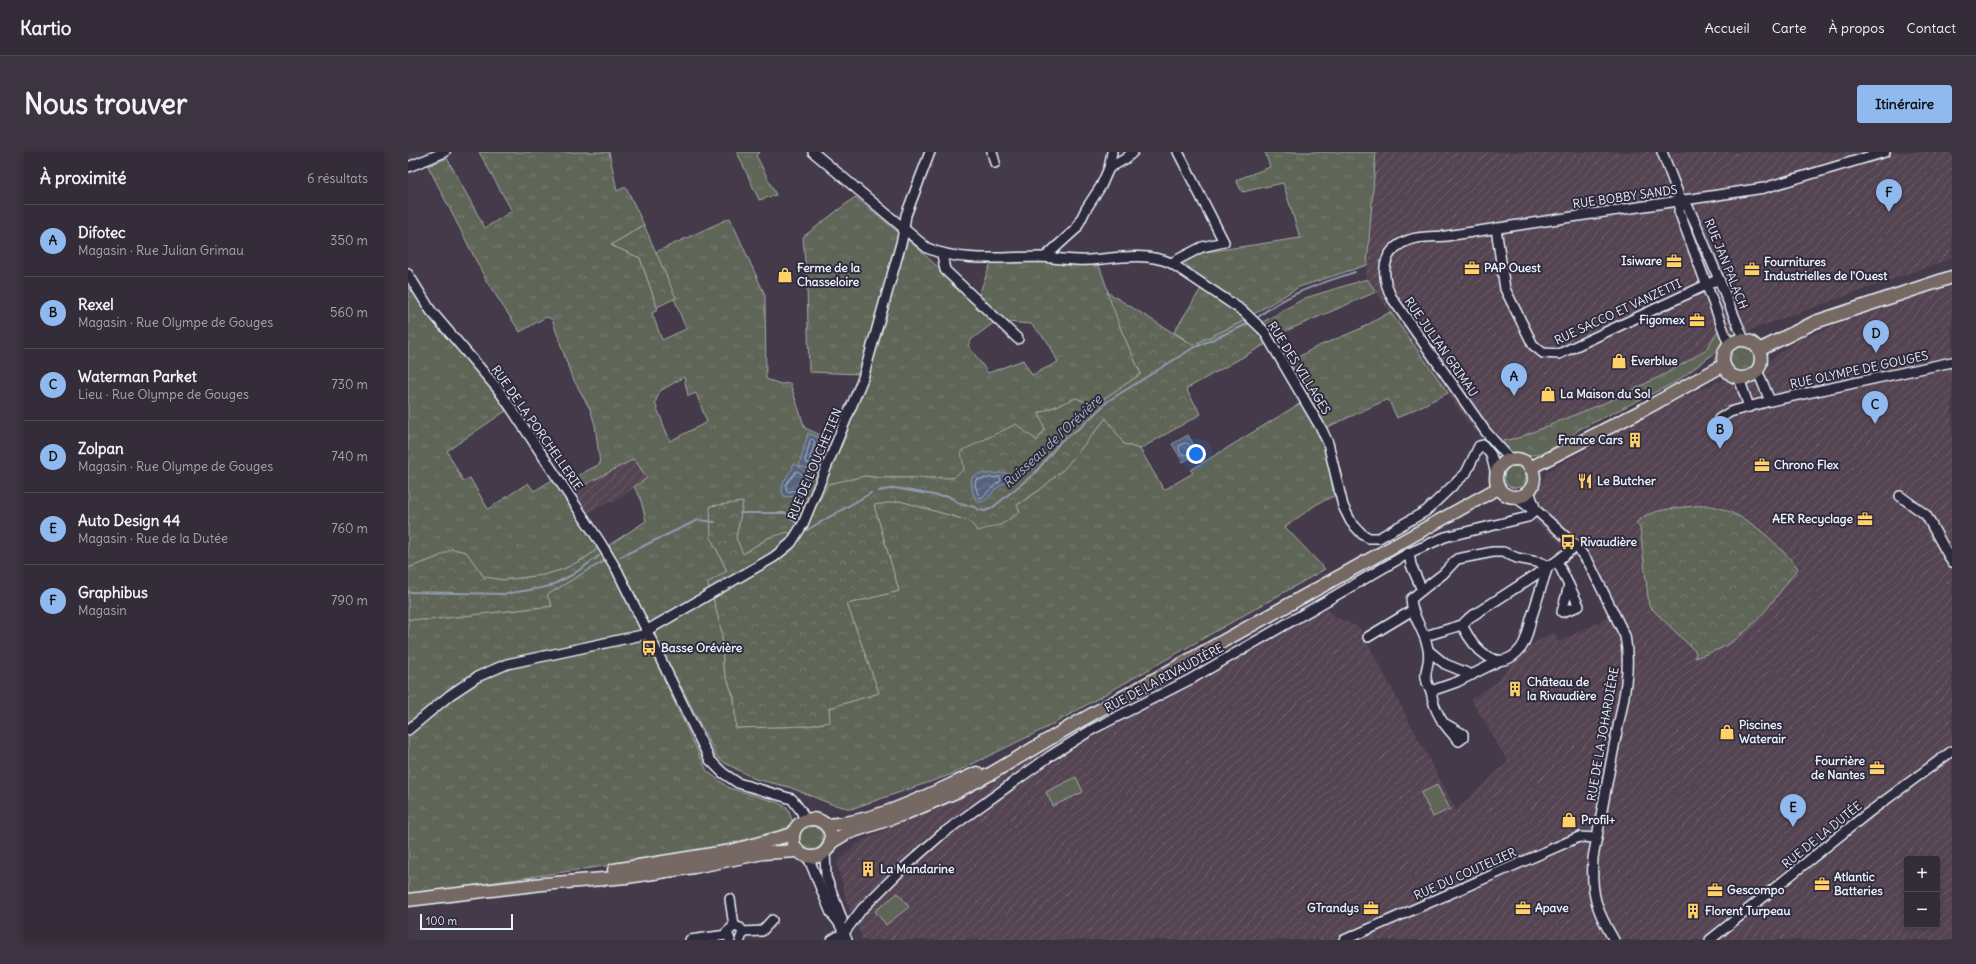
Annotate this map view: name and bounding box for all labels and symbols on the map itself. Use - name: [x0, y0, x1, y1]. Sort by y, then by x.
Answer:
- pin: F: [1876, 179, 1902, 212]
- street label: RUE BOBBY SANDS: [1571, 182, 1679, 211]
- street label: RUE JAN PALACH: [1702, 216, 1752, 311]
- office icon: Isiware: [1665, 252, 1683, 270]
- place label: Isiware: [1621, 253, 1663, 268]
- place label: Fournitures Industrielles de l'Ouest: [1764, 254, 1888, 283]
- office icon: PAP Ouest: [1463, 259, 1481, 277]
- place label: Ferme de la Chasseloire: [797, 260, 860, 289]
- place label: PAP Ouest: [1484, 260, 1542, 275]
- office icon: Fournitures Industrielles de l'Ouest: [1743, 260, 1761, 278]
- shop icon: Ferme de la Chasseloire: [776, 266, 794, 284]
- street label: RUE SACCO ET VANZETTI: [1552, 275, 1684, 348]
- street label: RUE JULIAN GRIMAU: [1401, 294, 1481, 399]
- office icon: Figomex: [1688, 311, 1706, 329]
- place label: Figomex: [1639, 312, 1685, 328]
- street label: RUE DES VILLAGES: [1265, 319, 1334, 417]
- pin: D: [1863, 320, 1889, 353]
- street label: RUE OLYMPE DE GOUGES: [1788, 347, 1930, 391]
- shop icon: Everblue: [1610, 352, 1628, 370]
- place label: Everblue: [1631, 353, 1678, 368]
- street label: RUE DE LA PORCHELLERIE: [489, 362, 586, 493]
- pin: A: [1501, 363, 1527, 396]
- shop icon: La Maison du Sol: [1539, 385, 1557, 403]
- place label: La Maison du Sol: [1560, 386, 1651, 401]
- water label: Ruisseau de l'Orévière: [999, 391, 1106, 491]
- pin: C: [1862, 391, 1888, 424]
- street label: RUE DE L'OUCHETIEN: [784, 406, 845, 522]
- pin: B: [1707, 416, 1733, 449]
- building icon: France Cars: [1626, 431, 1644, 449]
- place label: France Cars: [1558, 432, 1624, 447]
- your location: [1186, 444, 1206, 464]
- office icon: Chrono Flex: [1753, 456, 1771, 474]
- place label: Chrono Flex: [1774, 457, 1839, 472]
- restaurant icon: Le Butcher: [1576, 472, 1594, 490]
- place label: Le Butcher: [1597, 473, 1656, 488]
- office icon: AER Recyclage: [1856, 510, 1874, 528]
- place label: AER Recyclage: [1772, 511, 1854, 527]
- bus stop icon: Rivaudière: [1559, 533, 1577, 551]
- place label: Rivaudière: [1580, 534, 1638, 549]
- bus stop icon: Basse Orévière: [640, 639, 658, 657]
- place label: Basse Orévière: [661, 640, 743, 655]
- street label: RUE DE LA RIVAUDIÈRE: [1102, 640, 1226, 715]
- street label: RUE DE LA JOHARDIÈRE: [1583, 666, 1622, 802]
- place label: Château de la Rivaudière: [1527, 674, 1597, 703]
- building icon: Château de la Rivaudière: [1506, 680, 1524, 698]
- place label: Piscines Waterair: [1739, 717, 1786, 746]
- shop icon: Piscines Waterair: [1718, 723, 1736, 741]
- place label: Fourrière de Nantes: [1811, 753, 1866, 782]
- office icon: Fourrière de Nantes: [1868, 759, 1886, 777]
- pin: E: [1780, 794, 1806, 827]
- street label: RUE DE LA DUTÉE: [1779, 798, 1865, 872]
- shop icon: Profil+: [1560, 811, 1578, 829]
- place label: Profil+: [1581, 812, 1616, 827]
- street label: RUE DU COUTELIER: [1411, 844, 1519, 903]
- building icon: La Mandarine: [859, 860, 877, 878]
- place label: La Mandarine: [880, 861, 955, 876]
- place label: Atlantic Batteries: [1834, 869, 1883, 898]
- office icon: Atlantic Batteries: [1813, 875, 1831, 893]
- office icon: Gescompo: [1706, 881, 1724, 899]
- place label: Gescompo: [1727, 882, 1785, 898]
- office icon: GTrandys: [1362, 899, 1380, 917]
- office icon: Apave: [1514, 899, 1532, 917]
- place label: GTrandys: [1307, 900, 1360, 916]
- place label: Apave: [1535, 900, 1569, 916]
- building icon: Florent Turpeau: [1684, 902, 1702, 920]
- place label: Florent Turpeau: [1705, 903, 1790, 919]
- scale bar: [420, 912, 513, 931]

